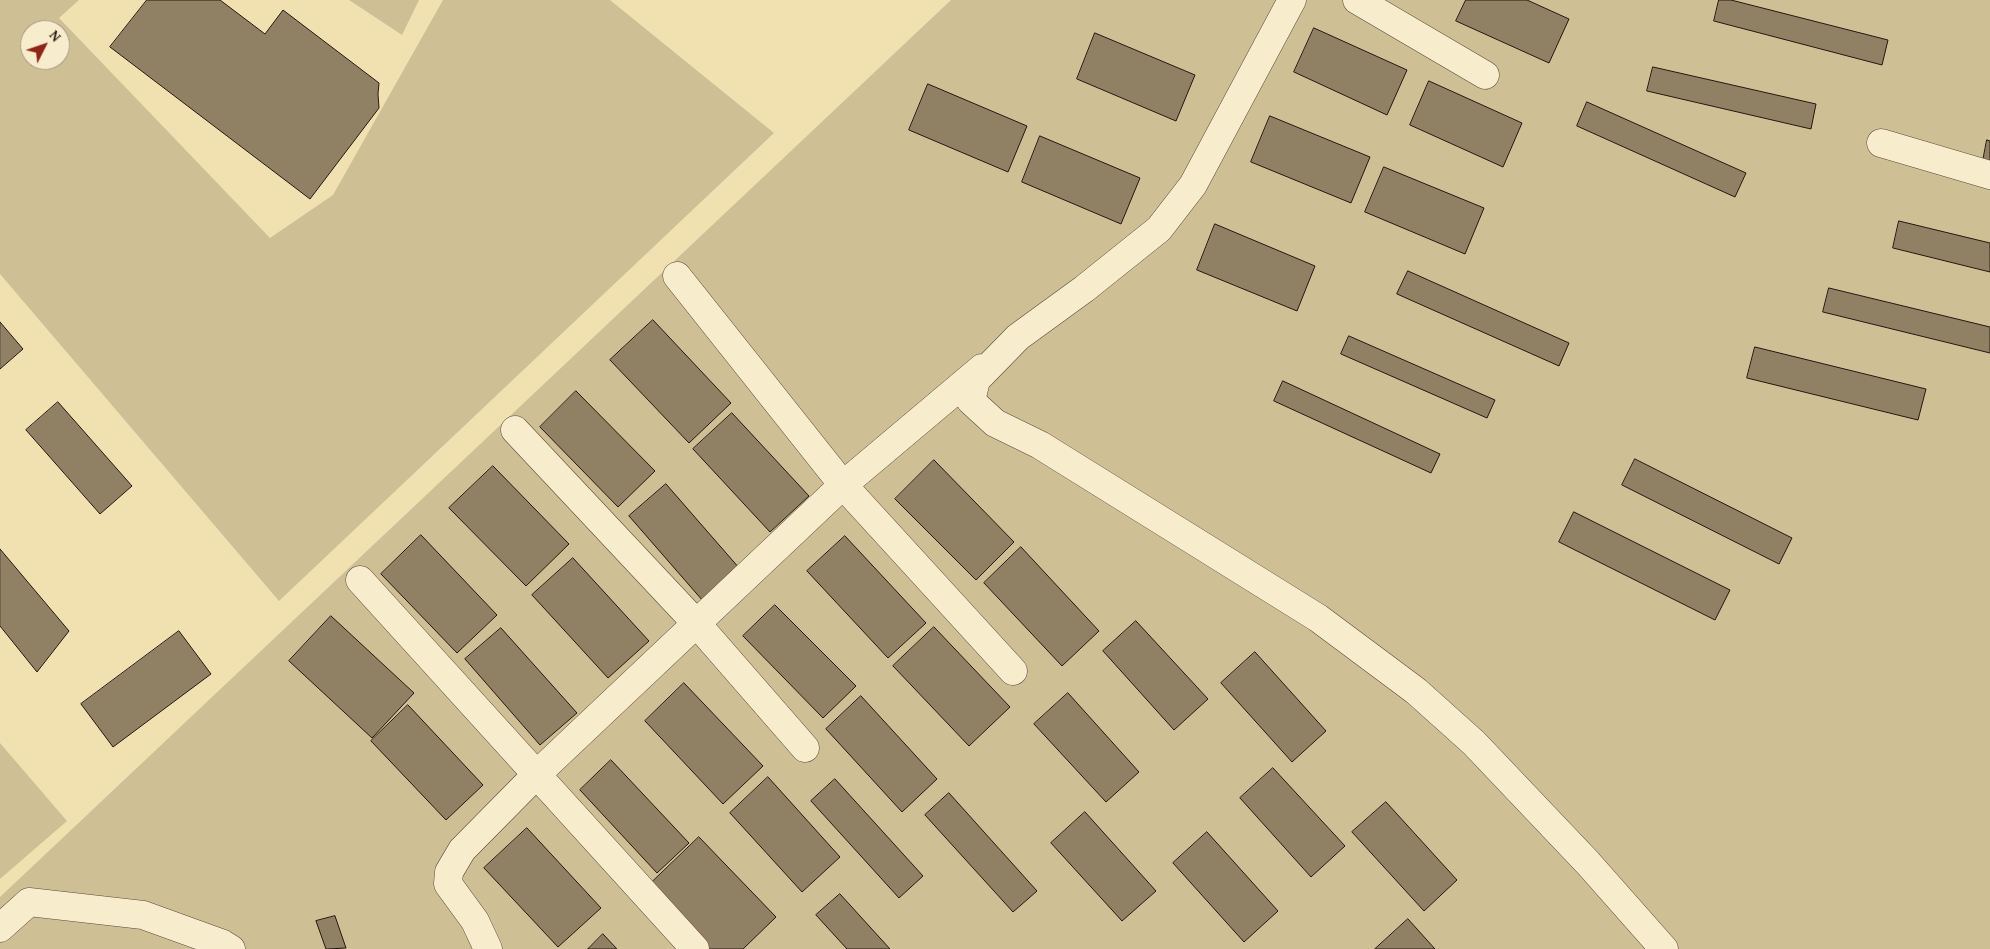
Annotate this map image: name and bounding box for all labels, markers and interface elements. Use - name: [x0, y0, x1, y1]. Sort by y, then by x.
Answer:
- north arrow: [20, 20, 70, 70]
- text: N: [45, 26, 66, 46]

